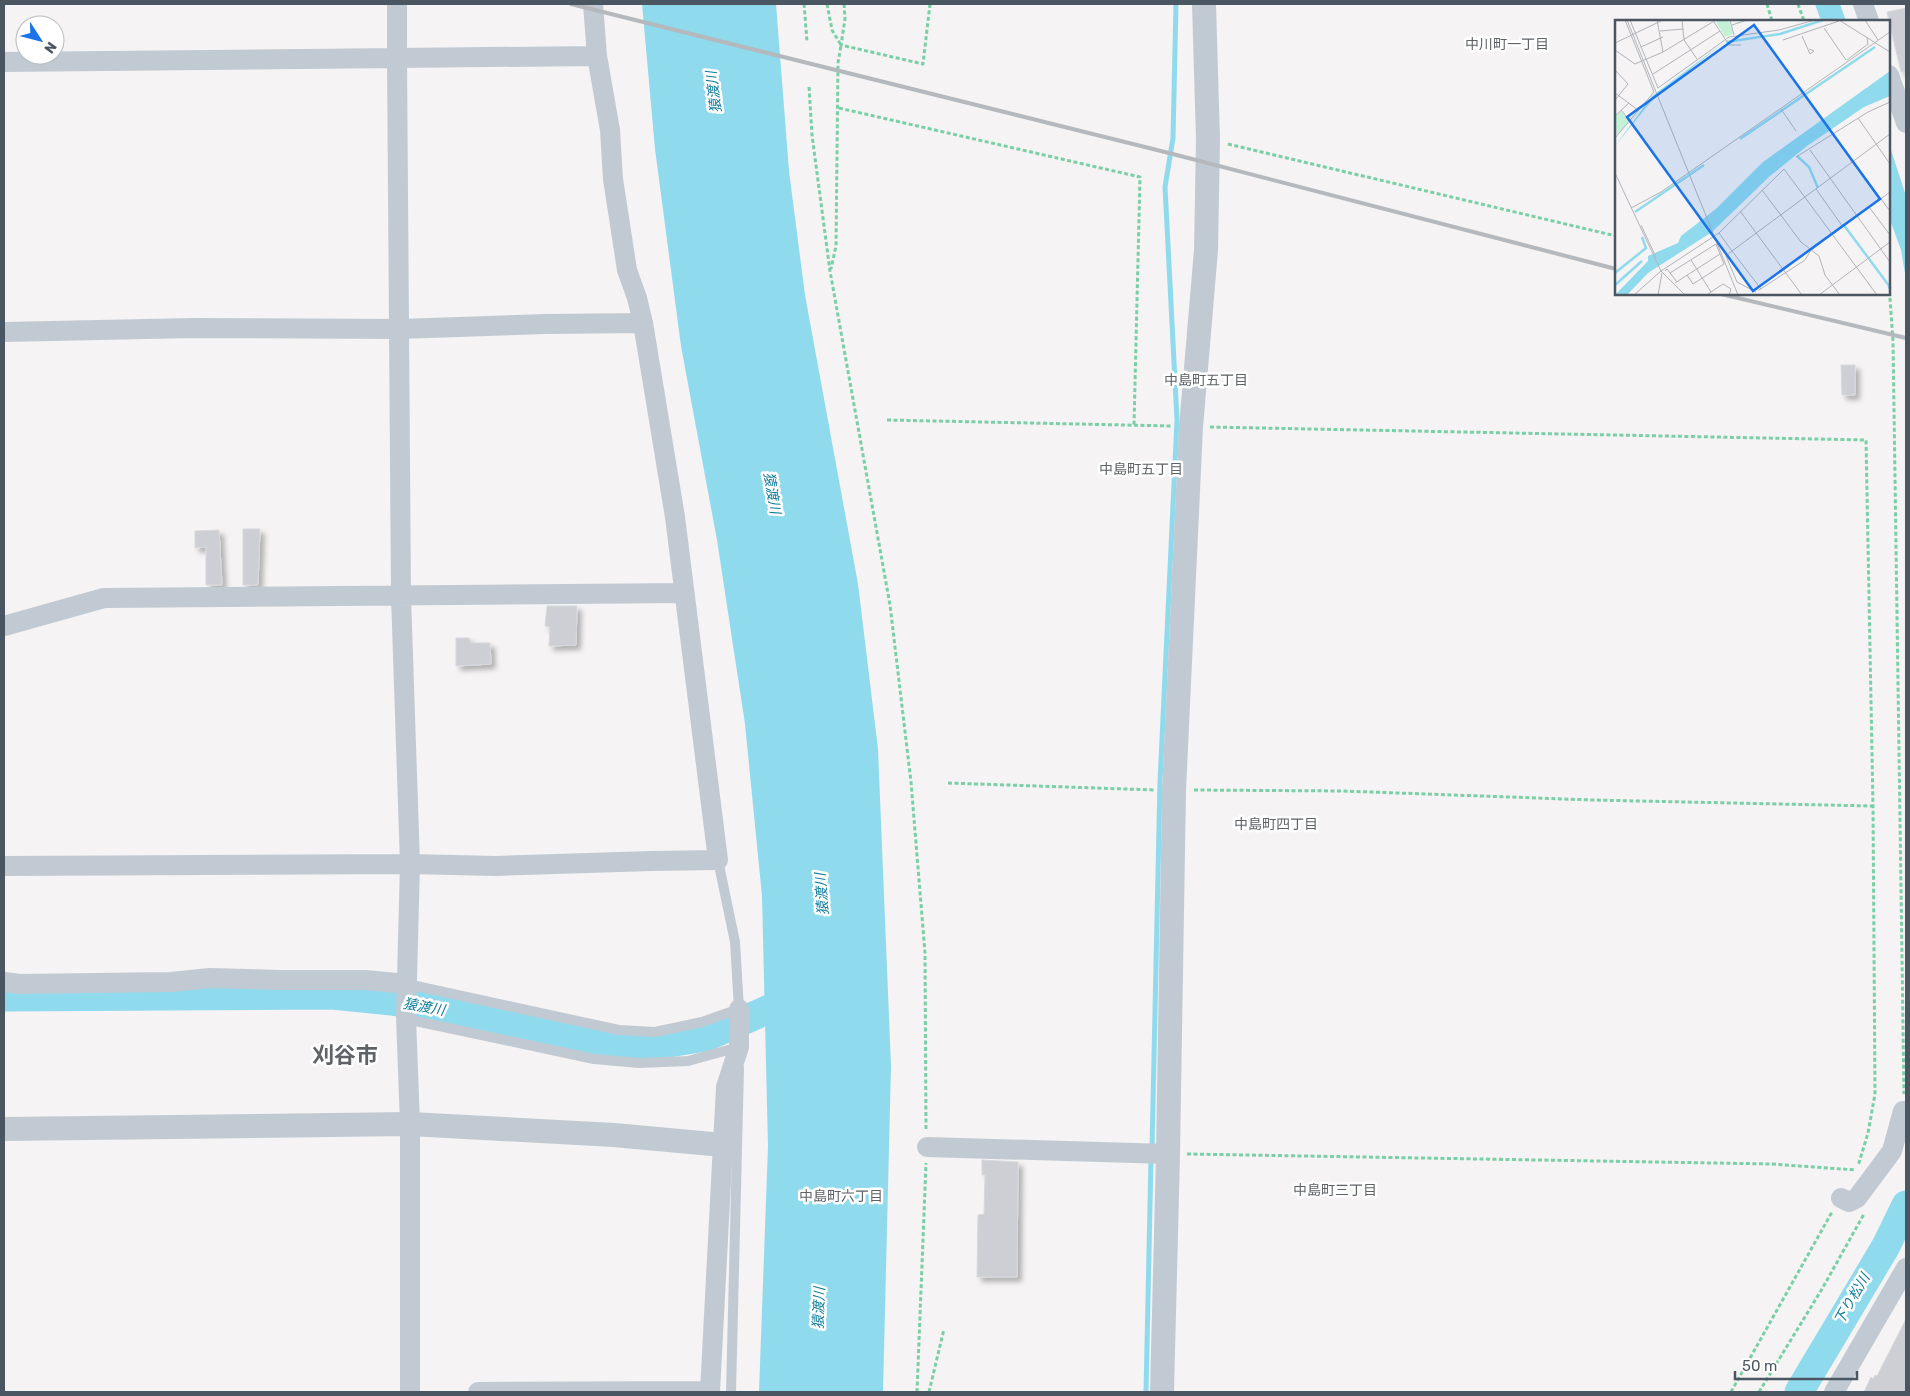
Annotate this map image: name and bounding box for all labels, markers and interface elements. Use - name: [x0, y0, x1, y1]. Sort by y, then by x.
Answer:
- north arrow: [15, 15, 65, 65]
- inset map: [1615, 20, 1890, 295]
- district label: 中川町一丁目: [1465, 36, 1549, 53]
- text: N: [40, 38, 60, 56]
- water label: 猿渡川: [703, 68, 725, 114]
- district label: 中島町五丁目: [1164, 372, 1248, 389]
- district label: 中島町五丁目: [1099, 461, 1183, 478]
- water label: 猿渡川: [760, 471, 784, 517]
- district label: 中島町四丁目: [1234, 816, 1318, 833]
- water label: 猿渡川: [812, 870, 832, 916]
- water label: 猿渡川: [402, 995, 448, 1019]
- district label: 刈谷市: [312, 1042, 378, 1069]
- district label: 中島町三丁目: [1293, 1182, 1377, 1199]
- district label: 中島町六丁目: [799, 1188, 883, 1205]
- water label: 下り松川: [1831, 1269, 1874, 1327]
- water label: 猿渡川: [810, 1285, 828, 1329]
- scale bar: [1735, 1348, 1858, 1380]
- text: 50 m: [1742, 1357, 1777, 1375]

